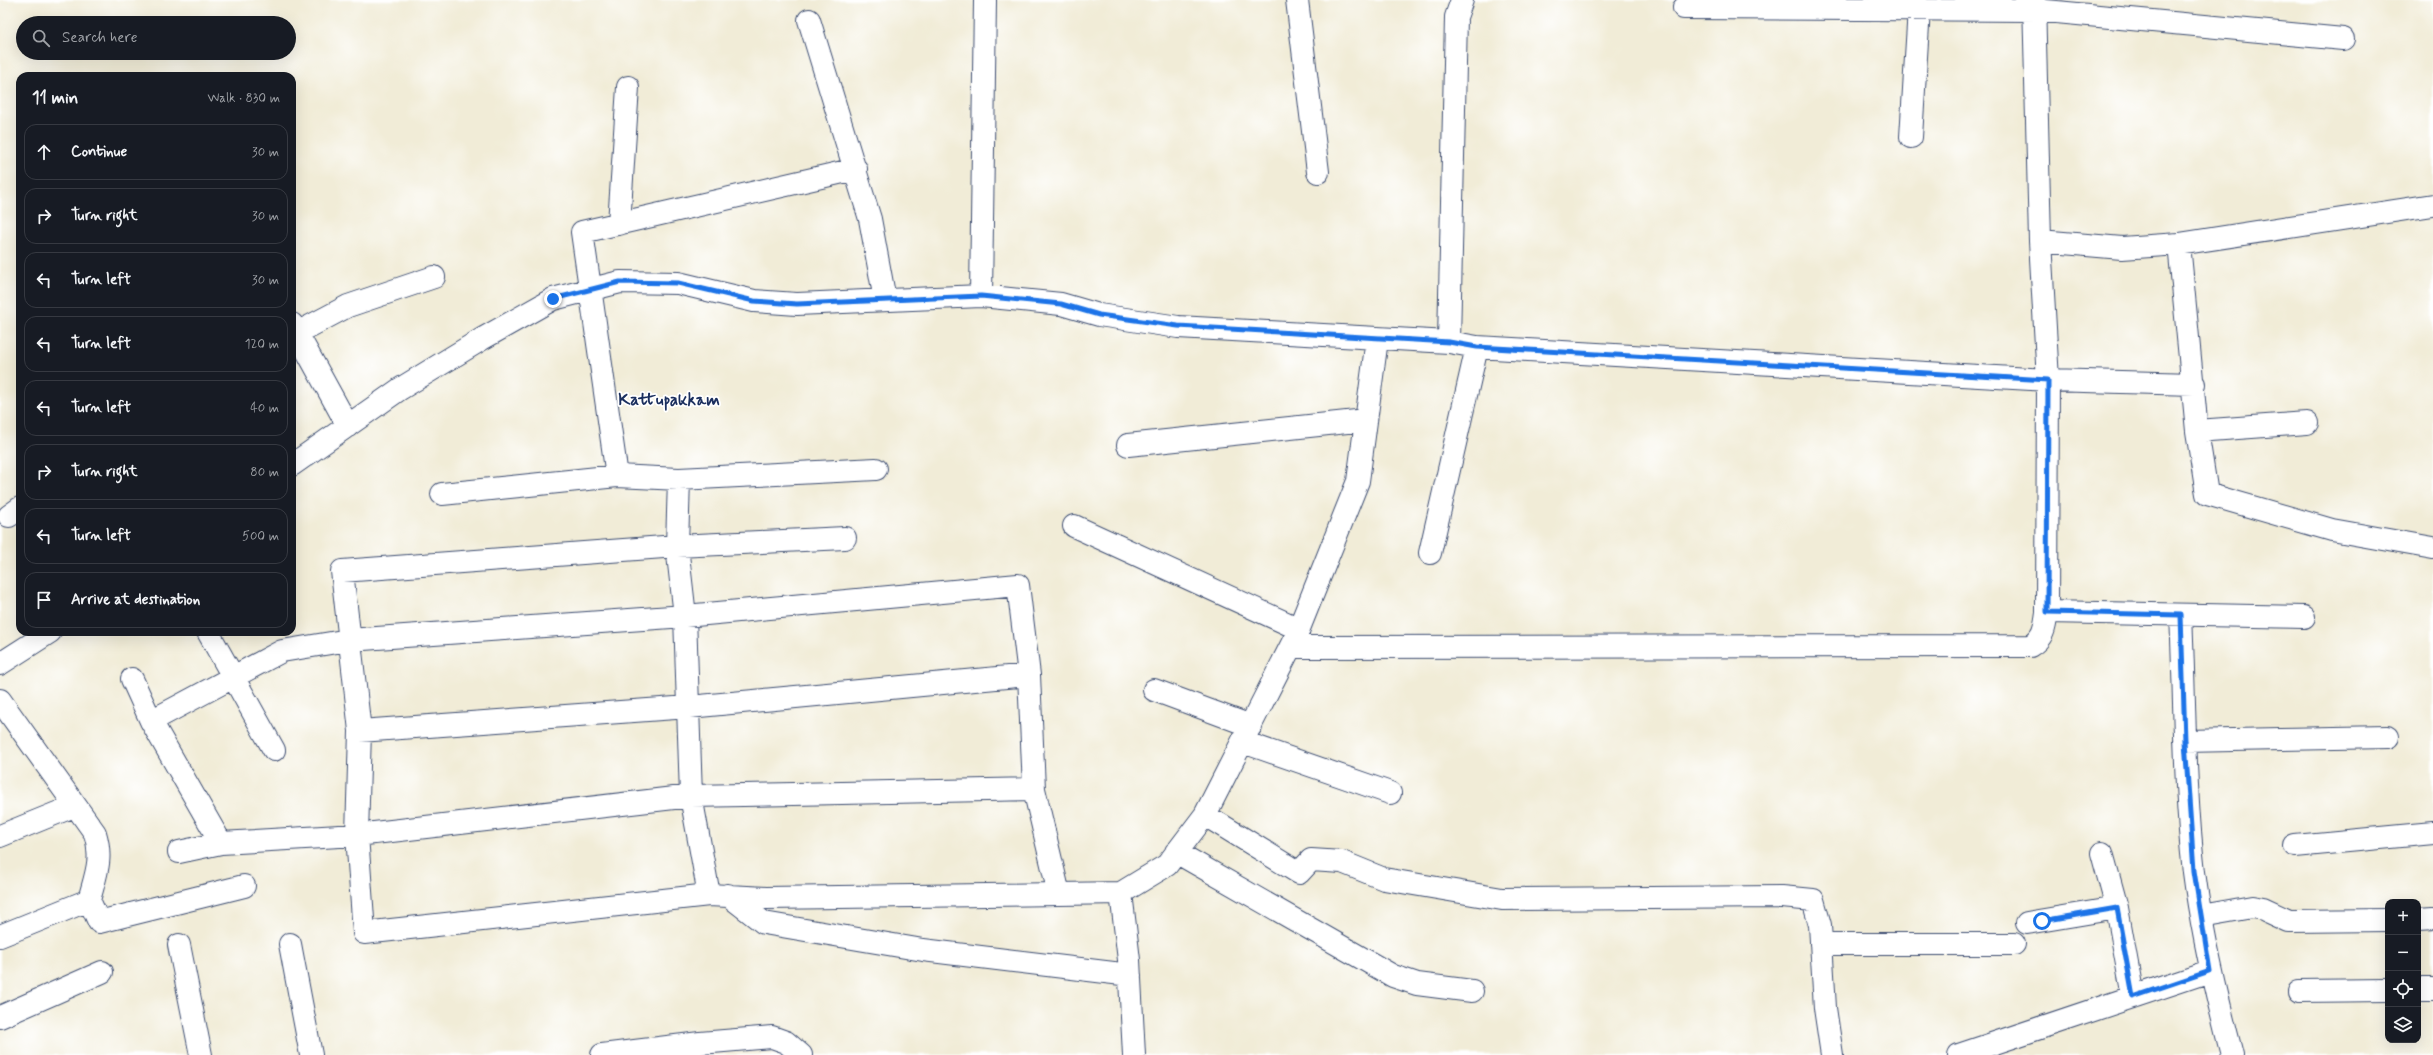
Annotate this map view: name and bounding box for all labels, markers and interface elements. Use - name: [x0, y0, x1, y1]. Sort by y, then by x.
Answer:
- search box: [16, 16, 296, 60]
- icon: search: [30, 27, 52, 49]
- text: Search here: [62, 28, 138, 48]
- text: 11 min: [32, 87, 78, 109]
- text: Walk · 830 m: [207, 90, 280, 107]
- icon: ahead: [33, 141, 55, 163]
- text: Continue: [71, 142, 127, 162]
- text: 30 m: [252, 144, 279, 161]
- icon: right: [33, 205, 55, 227]
- text: Turn right: [71, 206, 138, 226]
- text: 30 m: [252, 208, 279, 225]
- icon: left: [33, 269, 55, 291]
- text: Turn left: [71, 270, 131, 290]
- text: 30 m: [252, 272, 279, 289]
- route end: [544, 290, 562, 308]
- icon: left: [33, 333, 55, 355]
- text: Turn left: [71, 334, 131, 354]
- text: 120 m: [245, 336, 279, 353]
- district label: Kattupakkam: [618, 389, 720, 411]
- icon: left: [33, 397, 55, 419]
- text: Turn left: [71, 398, 131, 418]
- text: 40 m: [250, 400, 279, 417]
- icon: right: [33, 461, 55, 483]
- text: Turn right: [71, 462, 138, 482]
- text: 80 m: [250, 464, 279, 481]
- icon: left: [33, 525, 55, 547]
- text: Turn left: [71, 526, 131, 546]
- text: 500 m: [242, 528, 279, 545]
- icon: arrive: [33, 589, 55, 611]
- text: Arrive at destination: [71, 590, 200, 610]
- map controls: [2385, 899, 2421, 1043]
- button: +: [2385, 899, 2421, 935]
- route start: [2033, 912, 2051, 930]
- button: −: [2385, 935, 2421, 971]
- button: locate: [2385, 971, 2421, 1007]
- button: layers: [2385, 1007, 2421, 1043]

